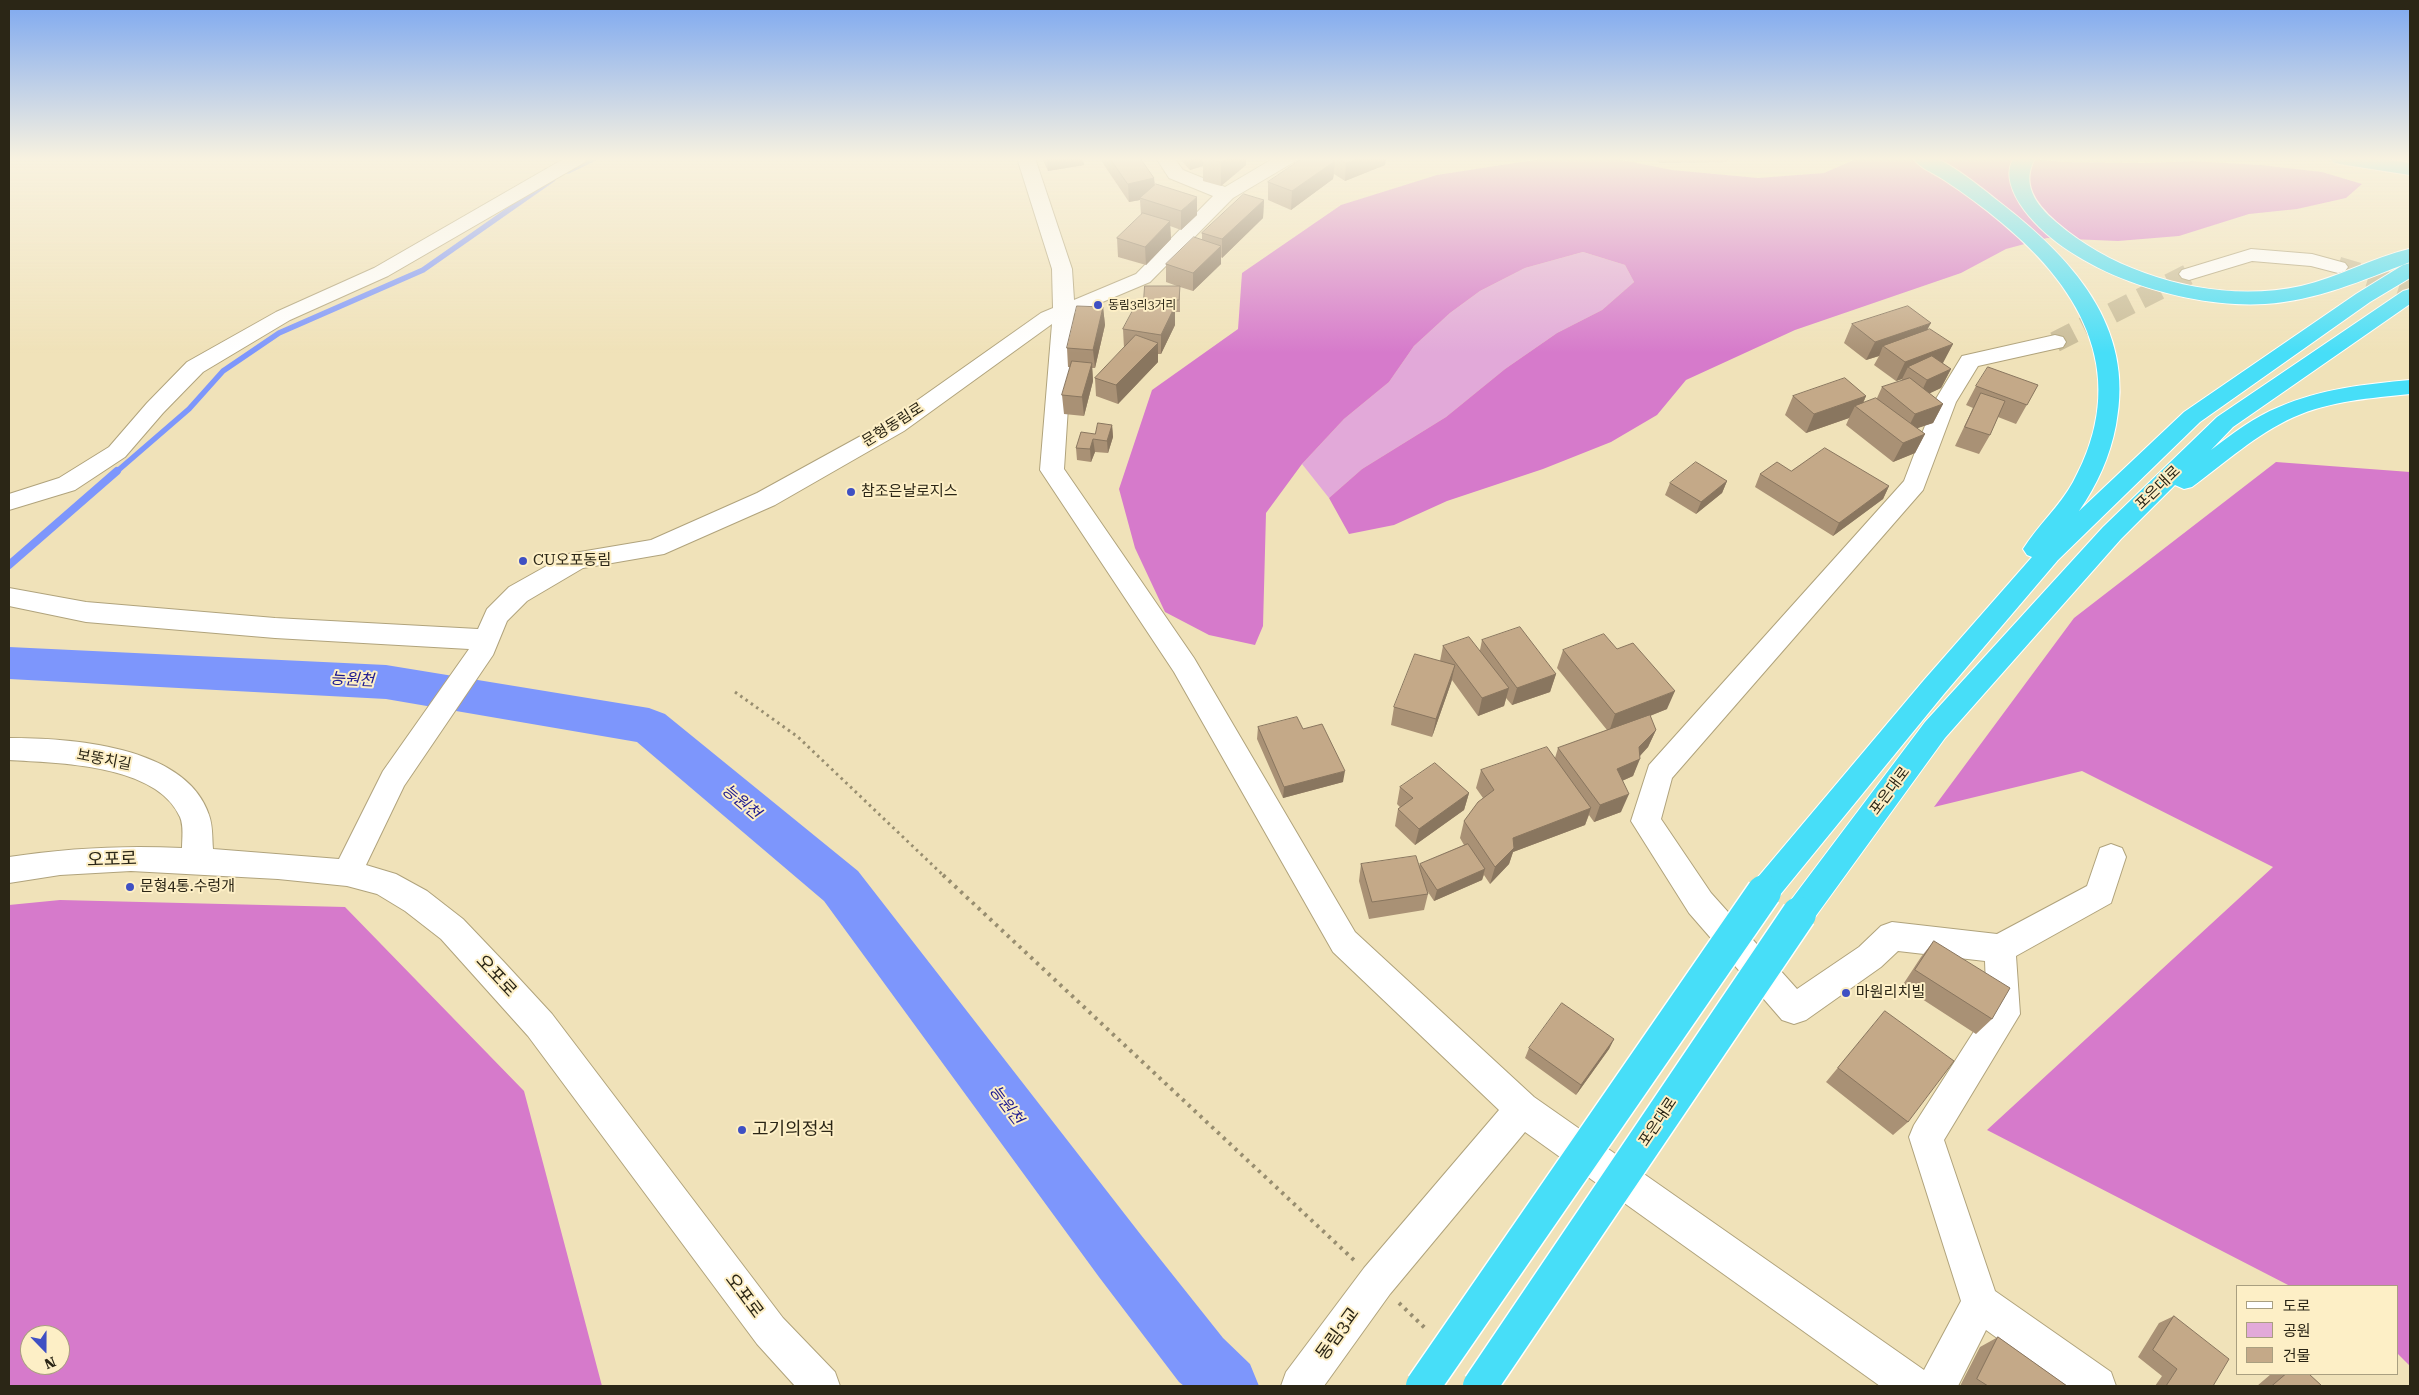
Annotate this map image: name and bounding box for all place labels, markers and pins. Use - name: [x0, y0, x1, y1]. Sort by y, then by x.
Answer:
- place label: 동림3리3거리: [1108, 298, 1177, 312]
- marker: 동림3리3거리: [1092, 299, 1104, 311]
- place label: 참조은날로지스: [861, 483, 958, 501]
- marker: 참조은날로지스: [845, 486, 857, 498]
- place label: CU오포동림: [533, 552, 611, 570]
- marker: CU오포동림: [517, 555, 529, 567]
- place label: 문형4통.수렁개: [140, 878, 235, 896]
- marker: 문형4통.수렁개: [124, 881, 136, 893]
- place label: 마원리치빌: [1856, 984, 1925, 1002]
- marker: 마원리치빌: [1840, 987, 1852, 999]
- place label: 고기의정석: [752, 1119, 835, 1141]
- marker: 고기의정석: [736, 1124, 748, 1136]

